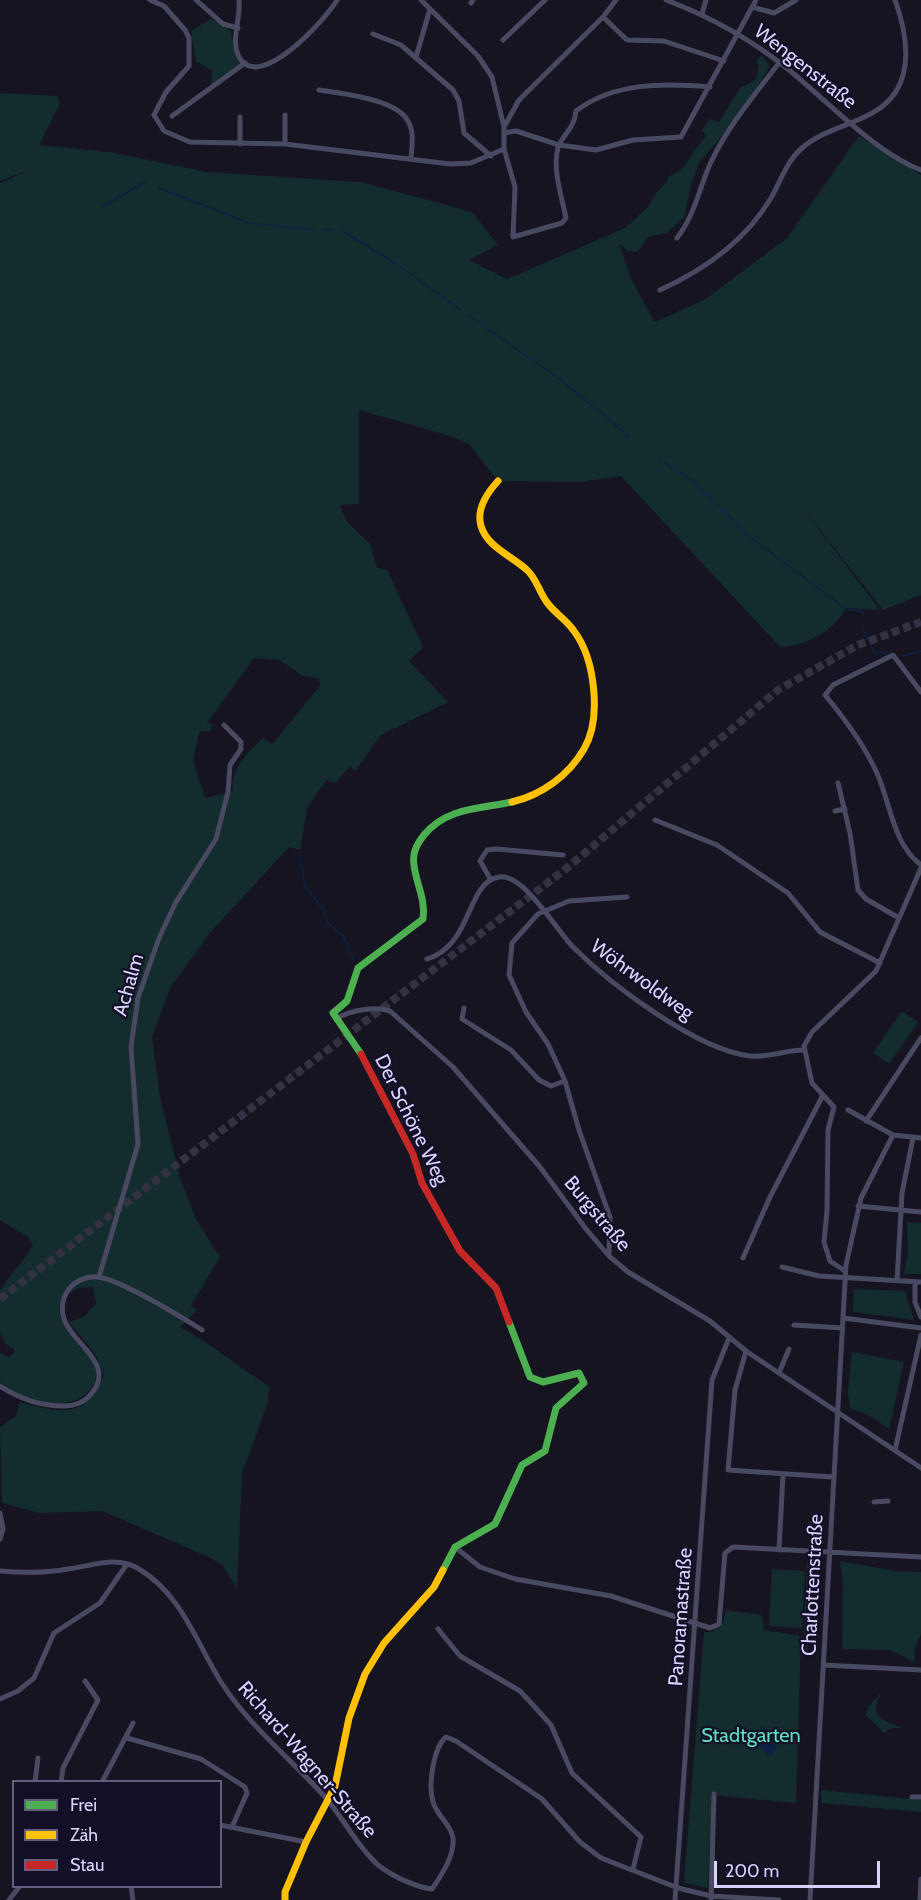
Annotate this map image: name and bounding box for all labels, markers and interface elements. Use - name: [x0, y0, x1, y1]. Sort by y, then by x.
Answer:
- street label: Wengenstraße: [749, 20, 861, 114]
- street label: Wöhrwoldweg: [586, 934, 698, 1026]
- street label: Achalm: [109, 951, 149, 1019]
- street label: Der Schöne Weg: [369, 1051, 453, 1189]
- street label: Burgstraße: [559, 1171, 635, 1257]
- street label: Charlottenstraße: [797, 1514, 829, 1656]
- street label: Panoramastraße: [664, 1547, 698, 1687]
- street label: Richard-Wagner-Straße: [232, 1677, 382, 1843]
- park label: Stadtgarten: [701, 1724, 801, 1748]
- legend: [12, 1780, 222, 1888]
- text: Frei: [70, 1794, 97, 1816]
- text: Zäh: [70, 1824, 98, 1846]
- scale bar: [717, 1849, 884, 1887]
- text: Stau: [70, 1854, 104, 1876]
- text: 200 m: [725, 1860, 779, 1882]

